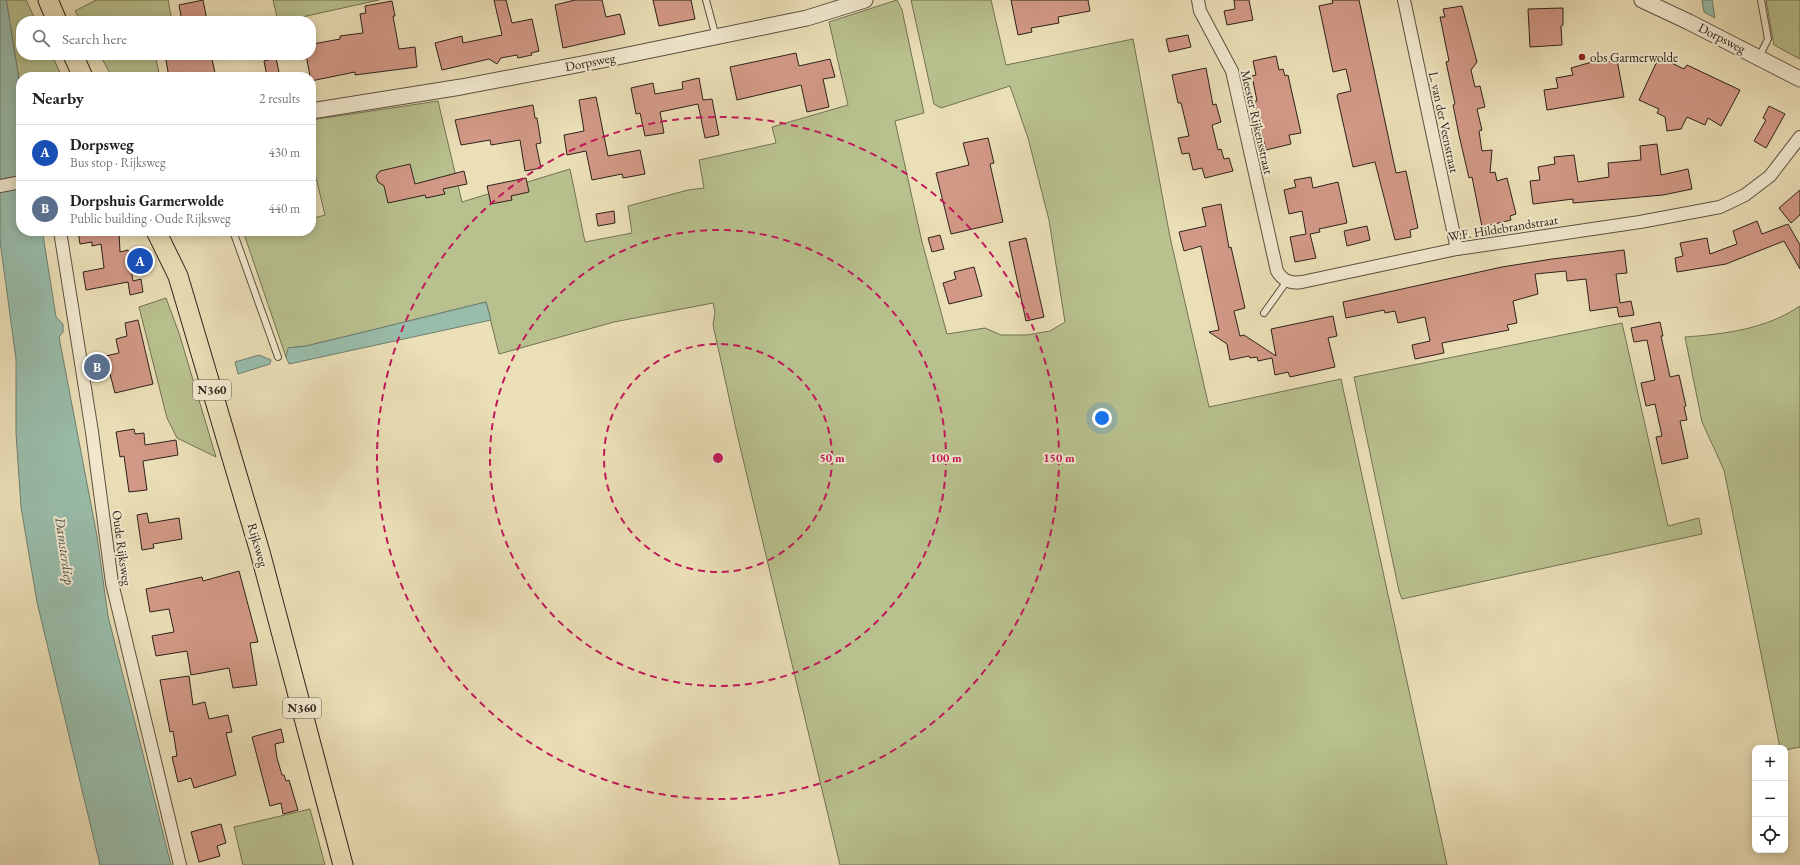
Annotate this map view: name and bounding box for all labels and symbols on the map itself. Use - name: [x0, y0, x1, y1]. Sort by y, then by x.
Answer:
- street label: Dorpsweg: [1695, 19, 1749, 57]
- street label: Dorpsweg: [563, 49, 617, 75]
- place label: obs Garmerwolde: [1590, 49, 1678, 66]
- marker: obs Garmerwolde: [1577, 52, 1587, 62]
- street label: Meester Rijkensstraat: [1237, 68, 1277, 176]
- street label: L. van der Veenstraat: [1425, 70, 1463, 174]
- street label: W.F. Hildebrandstraat: [1447, 211, 1559, 245]
- pin: A: [127, 246, 153, 276]
- pin: B: [84, 352, 110, 382]
- road number: N360: [193, 380, 231, 400]
- your location: [1092, 408, 1112, 428]
- text: 50 m: [819, 450, 845, 466]
- text: 100 m: [930, 450, 962, 466]
- text: 150 m: [1043, 450, 1075, 466]
- centre of rings: [711, 451, 725, 465]
- street label: Oude Rijksweg: [108, 509, 136, 587]
- water label: Damsterdiep: [51, 515, 79, 586]
- street label: Rijksweg: [244, 521, 272, 569]
- road number: N360: [283, 698, 321, 718]

